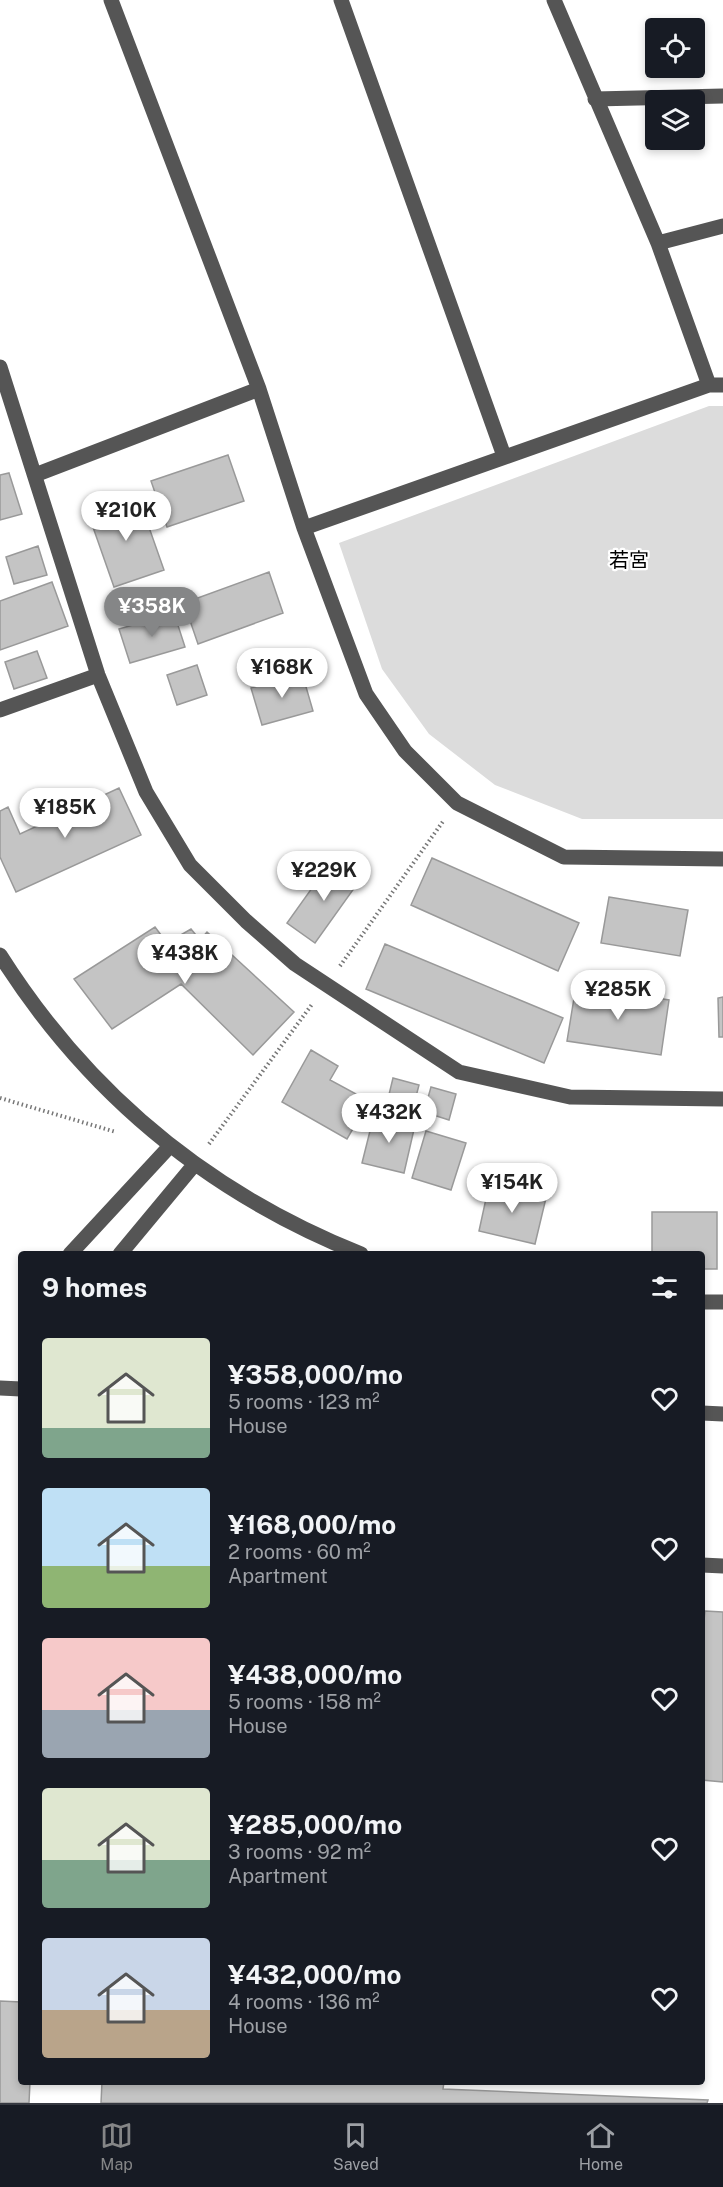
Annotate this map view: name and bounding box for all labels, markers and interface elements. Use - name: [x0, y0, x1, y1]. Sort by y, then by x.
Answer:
- map controls: [645, 18, 705, 150]
- button: locate: [645, 18, 705, 78]
- button: layers: [645, 90, 705, 150]
- pin: ¥210K: [84, 491, 168, 542]
- text: ¥210K: [95, 498, 157, 522]
- district label: 若宮: [609, 548, 649, 572]
- pin: ¥358K: [110, 587, 194, 638]
- text: ¥358K: [118, 594, 186, 618]
- pin: ¥168K: [240, 648, 324, 699]
- text: ¥168K: [251, 655, 313, 679]
- pin: ¥185K: [23, 788, 107, 839]
- text: ¥185K: [34, 795, 97, 819]
- pin: ¥229K: [282, 851, 366, 902]
- text: ¥229K: [291, 858, 357, 882]
- pin: ¥438K: [143, 934, 227, 985]
- text: ¥438K: [151, 941, 219, 965]
- pin: ¥285K: [576, 970, 660, 1021]
- text: ¥285K: [584, 977, 652, 1001]
- pin: ¥432K: [347, 1093, 431, 1144]
- text: ¥432K: [356, 1100, 422, 1124]
- pin: ¥154K: [470, 1163, 554, 1214]
- text: ¥154K: [481, 1170, 543, 1194]
- icon: filters: [648, 1271, 681, 1304]
- text: 9 homes: [42, 1272, 147, 1303]
- text: ¥358,000/mo: [228, 1359, 403, 1390]
- icon: home: [90, 1362, 162, 1434]
- icon: heart: [648, 1382, 681, 1415]
- text: 5 rooms · 123 m²: [228, 1390, 380, 1414]
- text: House: [228, 1414, 288, 1438]
- text: ¥168,000/mo: [228, 1509, 396, 1540]
- icon: home: [90, 1512, 162, 1584]
- icon: heart: [648, 1532, 681, 1565]
- text: 2 rooms · 60 m²: [228, 1540, 371, 1564]
- text: Apartment: [228, 1564, 328, 1588]
- text: ¥438,000/mo: [228, 1659, 402, 1690]
- icon: home: [90, 1662, 162, 1734]
- icon: heart: [648, 1682, 681, 1715]
- text: 5 rooms · 158 m²: [228, 1690, 381, 1714]
- text: House: [228, 1714, 288, 1738]
- text: ¥285,000/mo: [228, 1809, 402, 1840]
- icon: home: [90, 1812, 162, 1884]
- icon: heart: [648, 1832, 681, 1865]
- text: 3 rooms · 92 m²: [228, 1840, 371, 1864]
- text: Apartment: [228, 1864, 328, 1888]
- text: ¥432,000/mo: [228, 1959, 401, 1990]
- icon: home: [90, 1962, 162, 2034]
- icon: heart: [648, 1982, 681, 2015]
- text: 4 rooms · 136 m²: [228, 1990, 380, 2014]
- text: House: [228, 2014, 288, 2038]
- tab: Map: [100, 2119, 133, 2174]
- tab: Saved: [333, 2119, 379, 2174]
- tab: Home: [579, 2119, 623, 2174]

